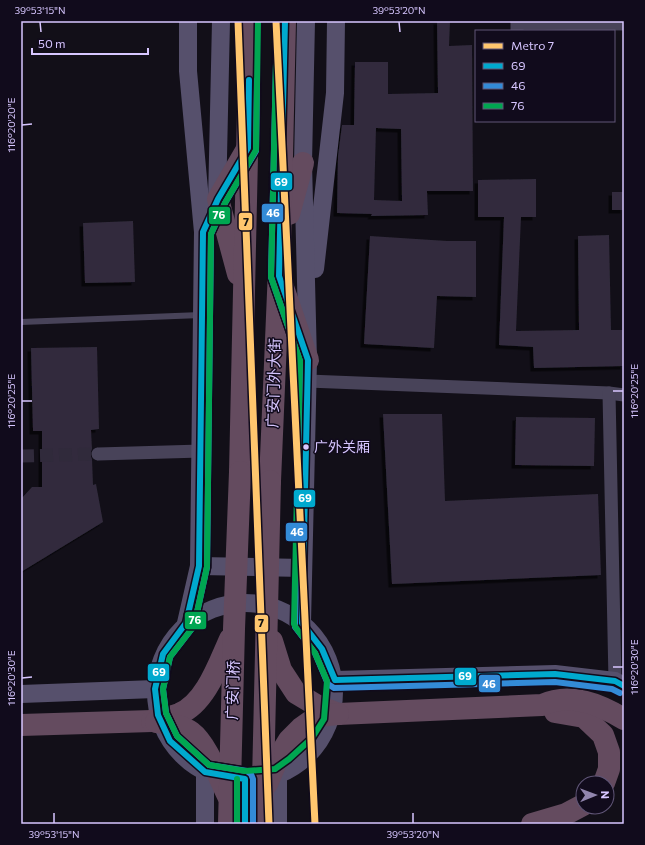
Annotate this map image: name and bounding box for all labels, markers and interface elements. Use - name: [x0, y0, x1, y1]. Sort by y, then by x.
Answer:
- text: 39°53'15"N: [14, 4, 66, 16]
- text: 39°53'20"N: [372, 4, 426, 16]
- scale bar: [32, 30, 148, 56]
- legend: [475, 30, 615, 122]
- text: 50 m: [38, 36, 66, 50]
- text: Metro 7: [511, 38, 554, 52]
- text: 69: [511, 58, 525, 72]
- text: 46: [511, 78, 525, 92]
- text: 116°20'20"E: [5, 97, 17, 153]
- text: 76: [511, 98, 525, 112]
- line badge: 69: [270, 172, 293, 191]
- text: 69: [274, 175, 288, 188]
- line badge: 46: [261, 203, 284, 223]
- line badge: 76: [208, 206, 231, 225]
- text: 46: [266, 206, 280, 219]
- text: 76: [213, 208, 226, 221]
- line badge: 7: [238, 212, 253, 231]
- text: 7: [243, 215, 249, 228]
- street label: 广安门外大街: [262, 338, 284, 428]
- text: 116°20'25"E: [628, 364, 640, 418]
- text: 116°20'25"E: [5, 374, 17, 428]
- place label: 广外关厢: [314, 438, 370, 455]
- marker: 广外关厢: [301, 442, 311, 452]
- line badge: 69: [293, 489, 316, 508]
- text: 69: [298, 491, 312, 504]
- line badge: 46: [285, 522, 308, 542]
- text: 46: [290, 525, 304, 538]
- line badge: 76: [184, 611, 207, 630]
- text: 76: [189, 613, 202, 626]
- line badge: 7: [254, 614, 269, 633]
- text: 7: [258, 616, 264, 629]
- text: 116°20'30"E: [628, 639, 640, 695]
- text: 116°20'30"E: [5, 650, 17, 706]
- street label: 广安门桥: [222, 660, 242, 720]
- line badge: 69: [147, 663, 170, 682]
- text: 69: [152, 665, 166, 678]
- line badge: 69: [454, 667, 477, 686]
- text: 69: [458, 669, 472, 682]
- line badge: 46: [478, 674, 501, 693]
- text: 46: [482, 677, 496, 690]
- north arrow: [575, 775, 615, 815]
- text: N: [599, 791, 612, 799]
- text: 39°53'15"N: [28, 828, 80, 840]
- text: 39°53'20"N: [386, 828, 440, 840]

